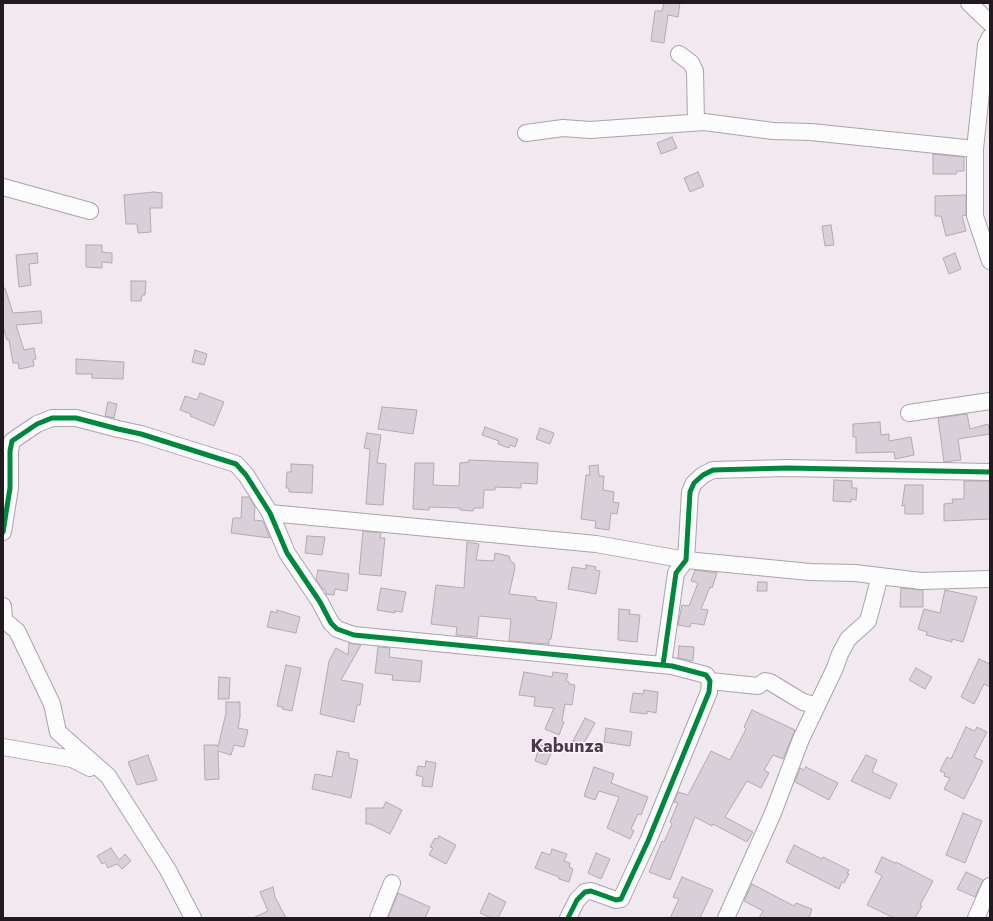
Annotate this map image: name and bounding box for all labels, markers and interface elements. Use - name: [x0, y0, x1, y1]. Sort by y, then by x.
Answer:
- district label: Kabunza: [530, 737, 604, 759]

